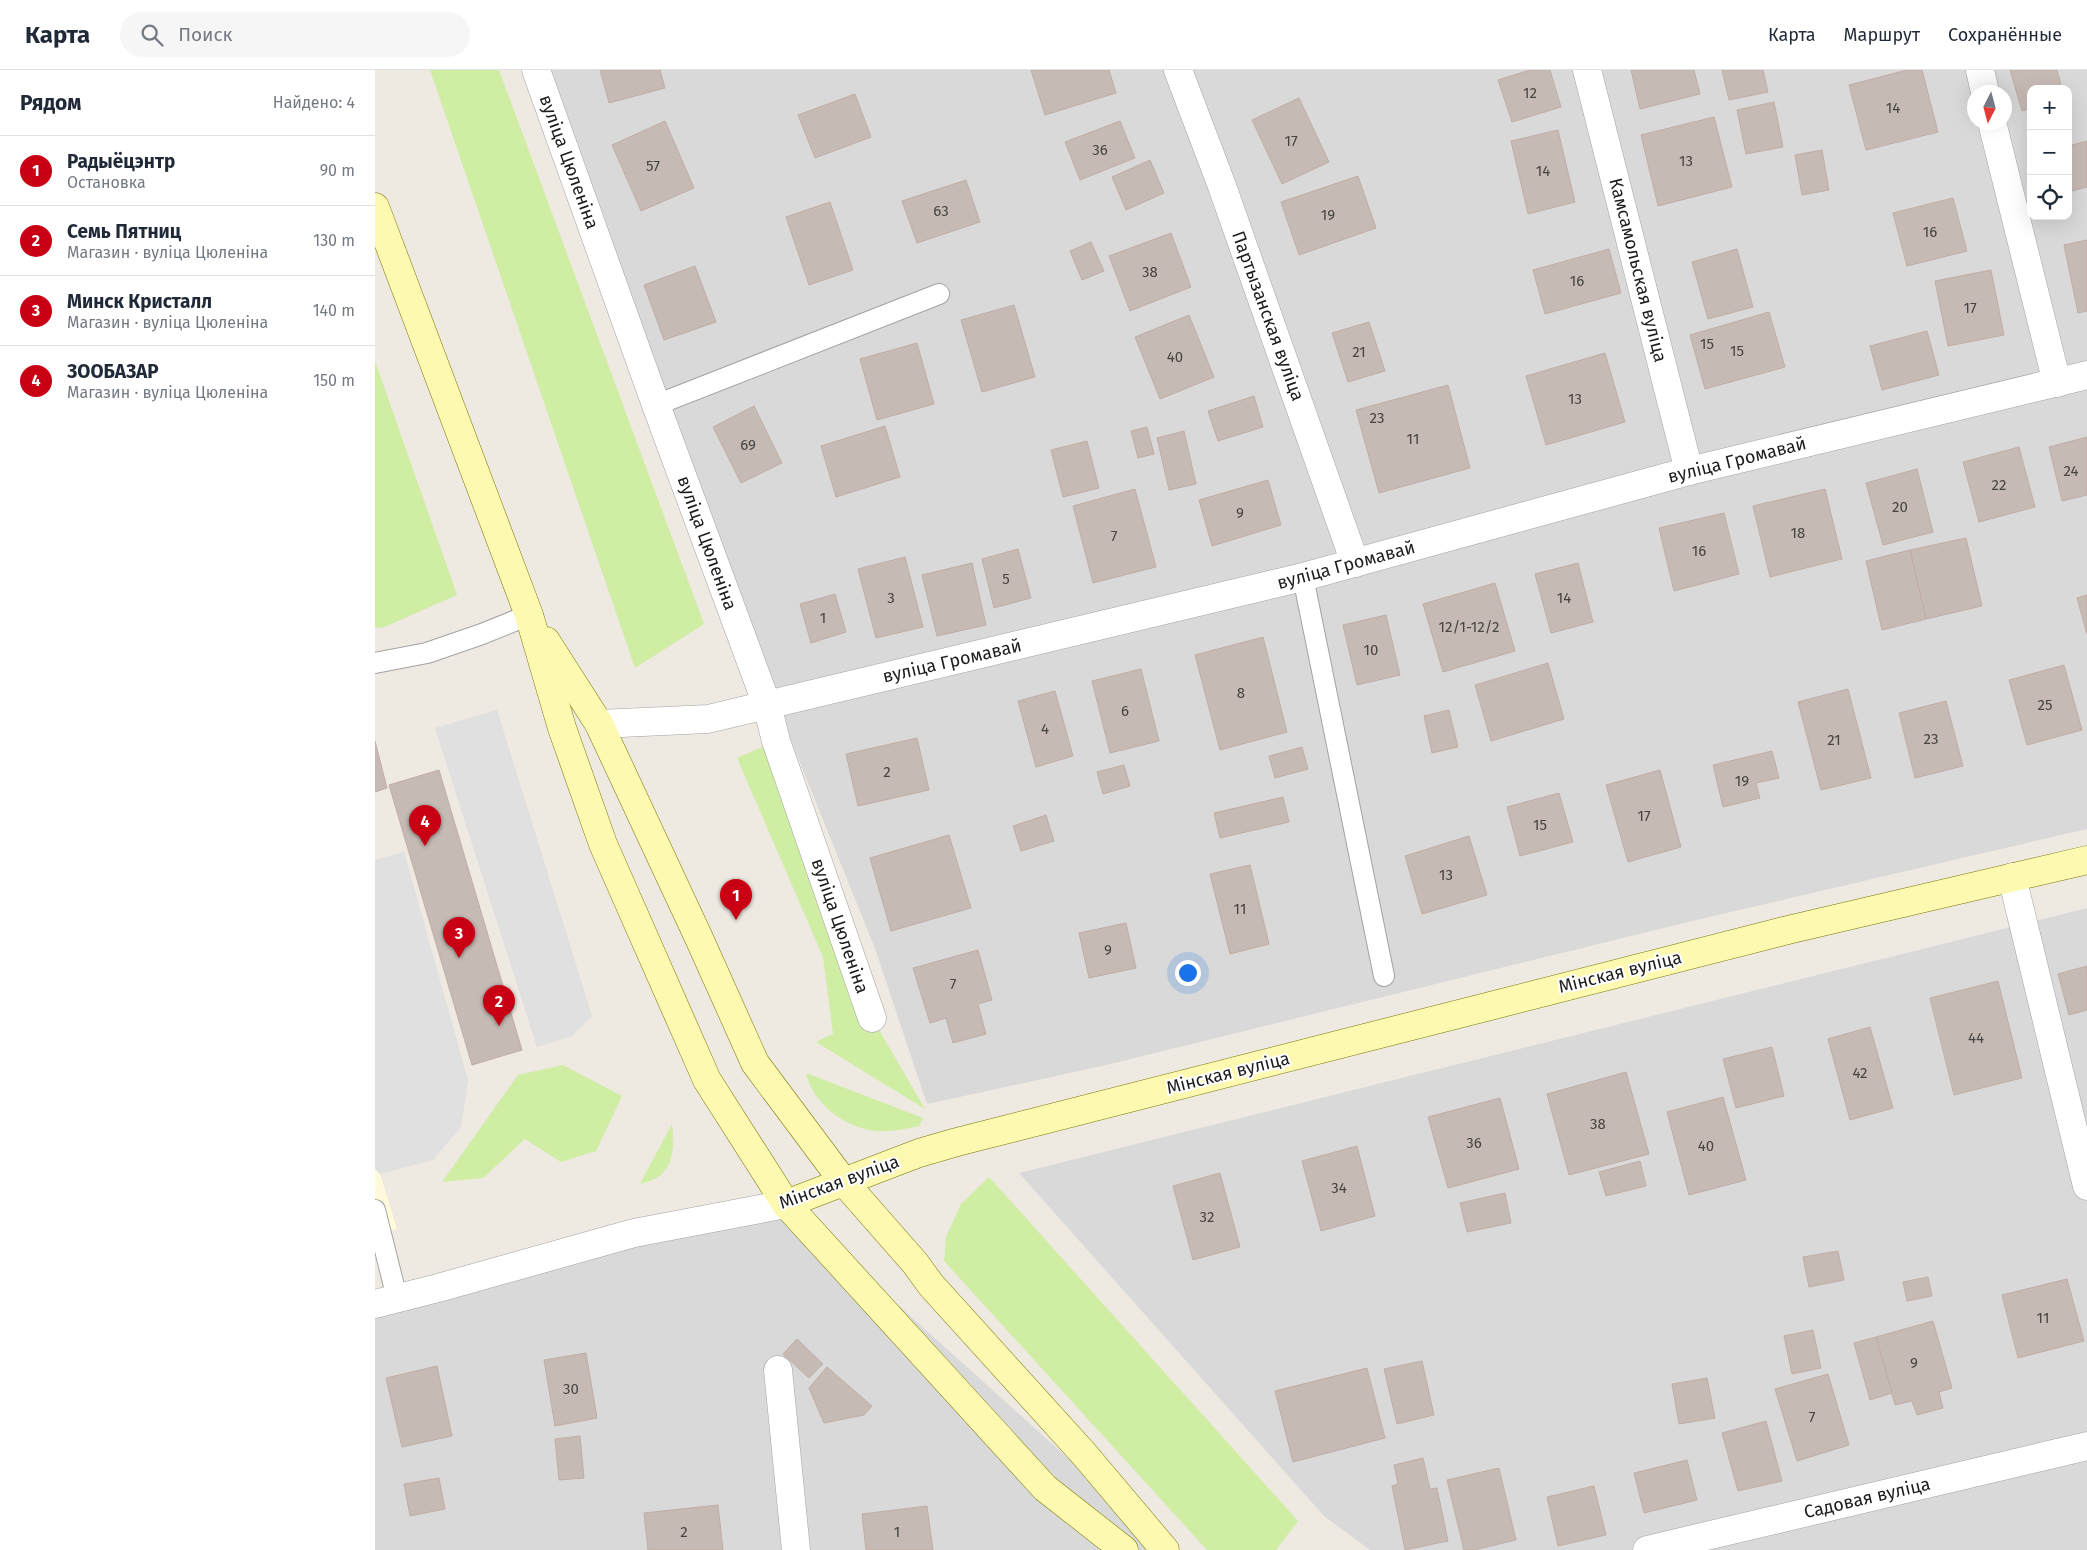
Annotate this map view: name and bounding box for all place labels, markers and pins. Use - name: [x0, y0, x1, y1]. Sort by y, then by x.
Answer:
- pin: 4: [409, 805, 441, 846]
- pin: 1: [720, 879, 752, 920]
- pin: 3: [443, 917, 475, 958]
- pin: 2: [483, 985, 515, 1026]

